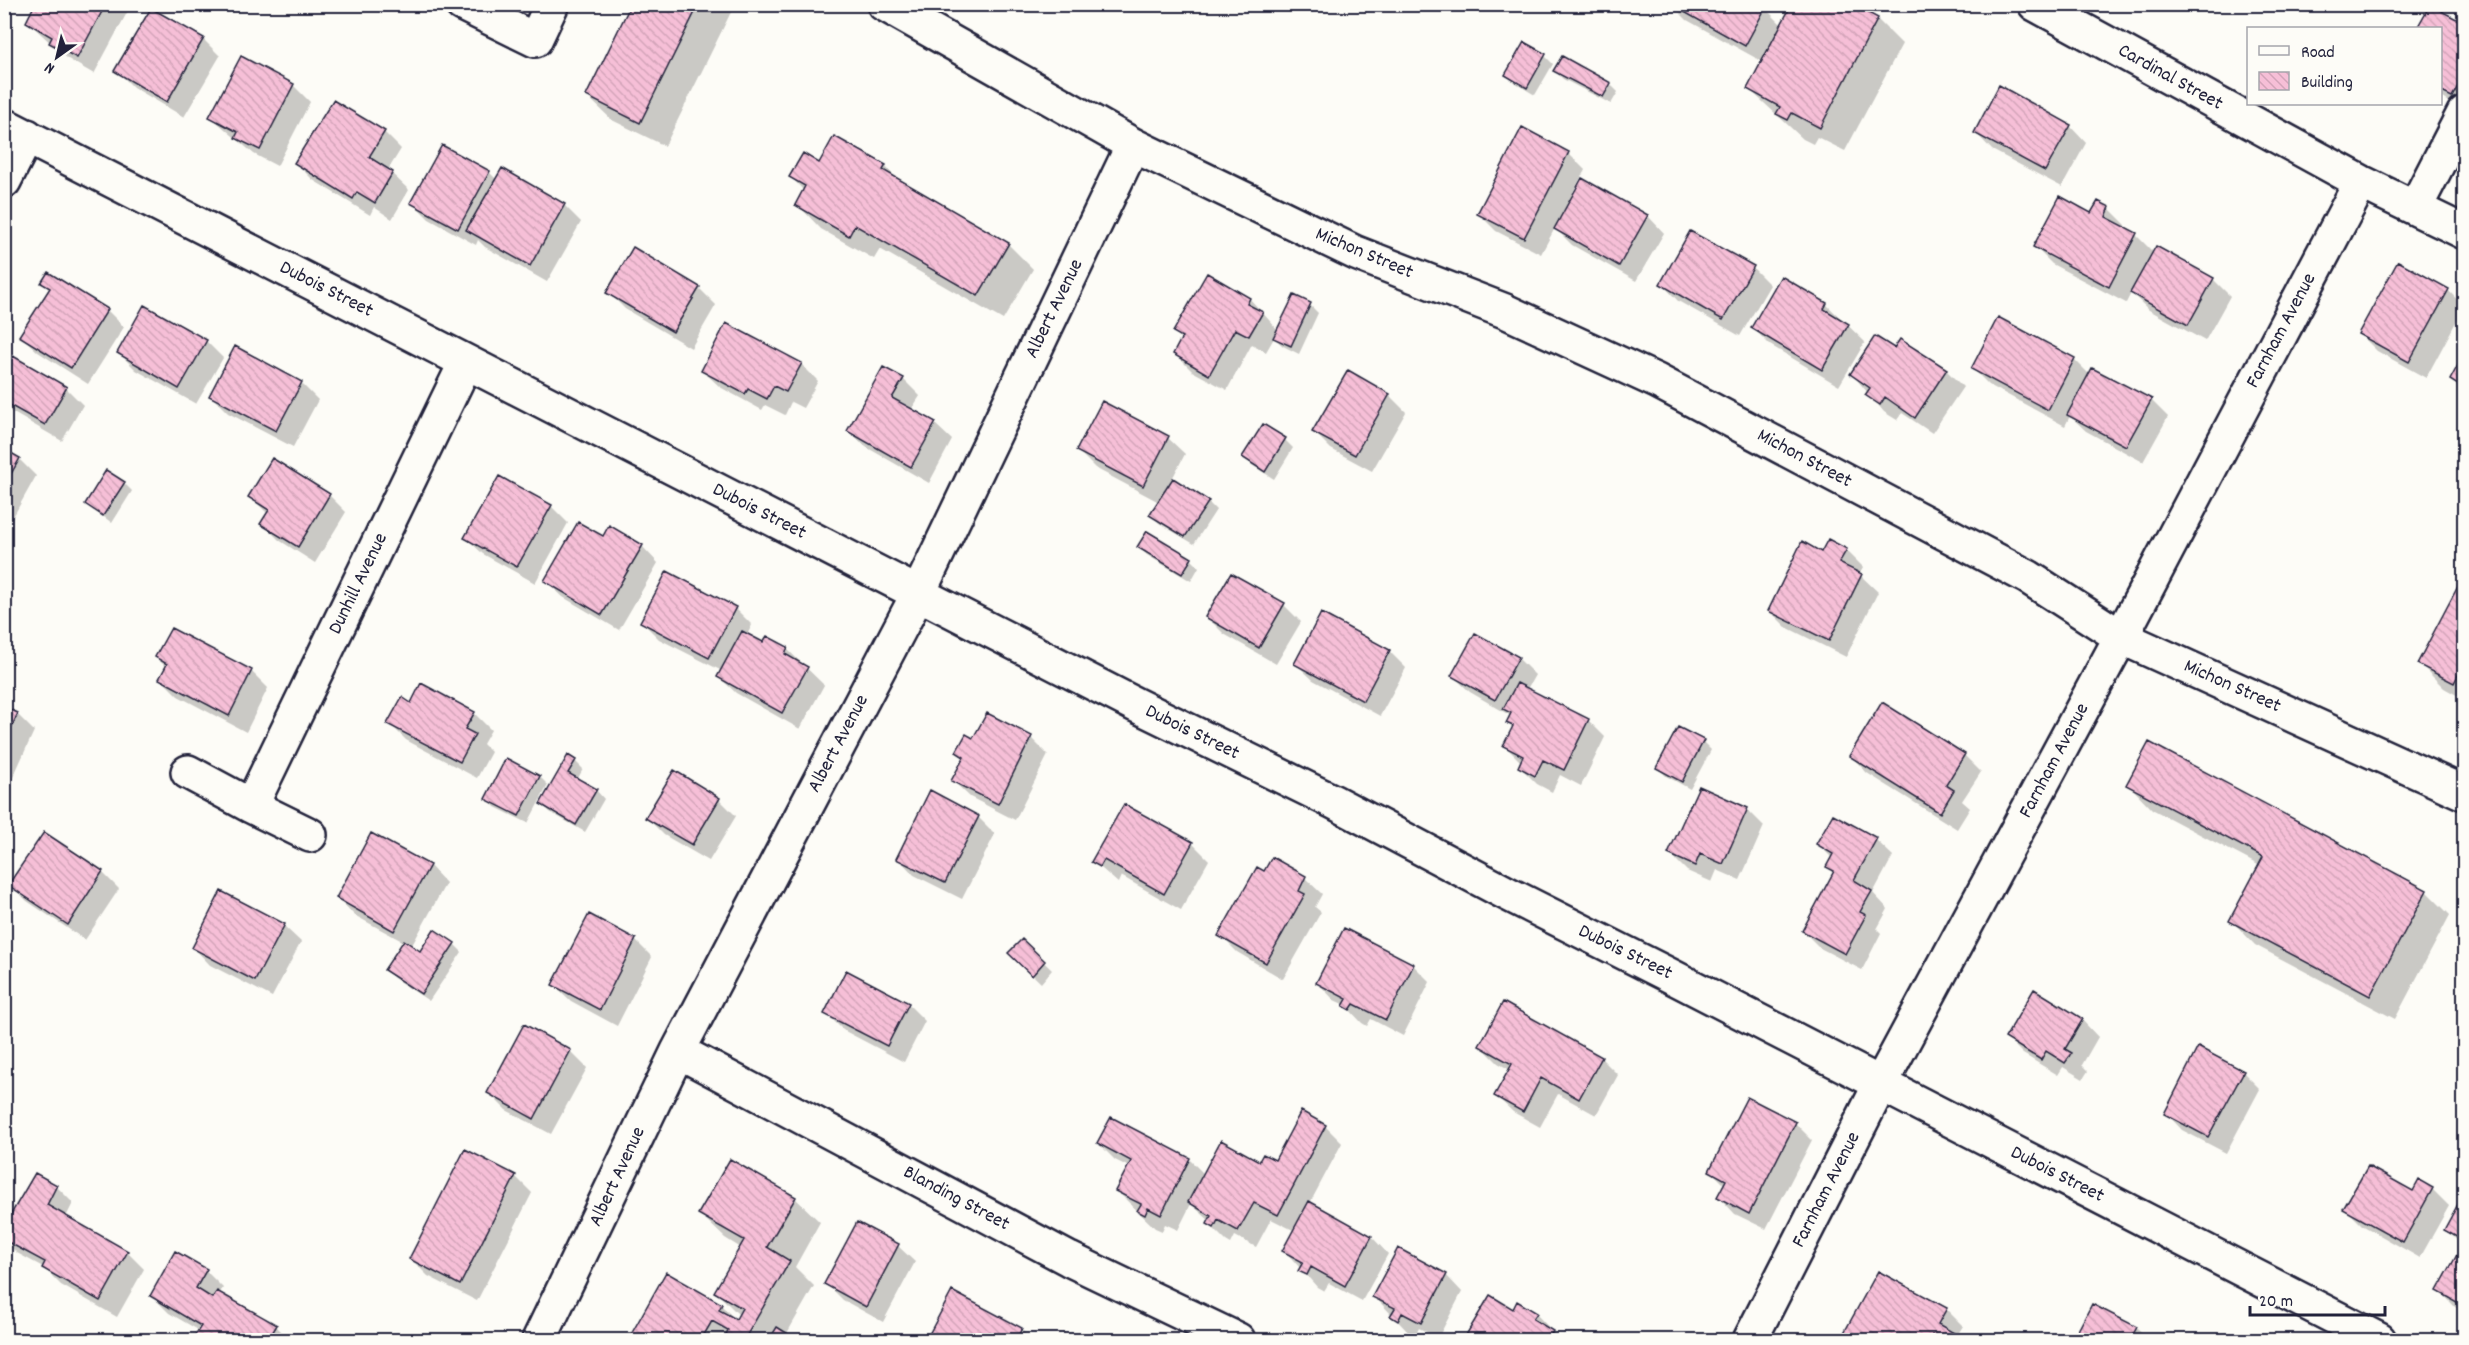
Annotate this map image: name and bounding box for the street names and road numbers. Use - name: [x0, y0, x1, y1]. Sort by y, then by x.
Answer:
- street label: Cardinal Street: [2112, 38, 2228, 118]
- street label: Michon Street: [1311, 221, 1417, 287]
- street label: Dubois Street: [274, 254, 378, 326]
- street label: Albert Avenue: [1019, 254, 1091, 363]
- street label: Farnham Avenue: [2240, 268, 2324, 393]
- street label: Michon Street: [1752, 422, 1856, 496]
- street label: Dubois Street: [707, 476, 811, 548]
- street label: Dunhill Avenue: [322, 528, 396, 639]
- street label: Michon Street: [2179, 653, 2285, 721]
- street label: Albert Avenue: [801, 690, 877, 798]
- street label: Dubois Street: [1140, 698, 1244, 768]
- street label: Farnham Avenue: [2013, 698, 2097, 823]
- street label: Dubois Street: [1573, 918, 1677, 988]
- street label: Albert Avenue: [583, 1122, 653, 1232]
- street label: Farnham Avenue: [1786, 1127, 1868, 1253]
- street label: Dubois Street: [2005, 1139, 2109, 1211]
- street label: Blanding Street: [898, 1159, 1014, 1239]

